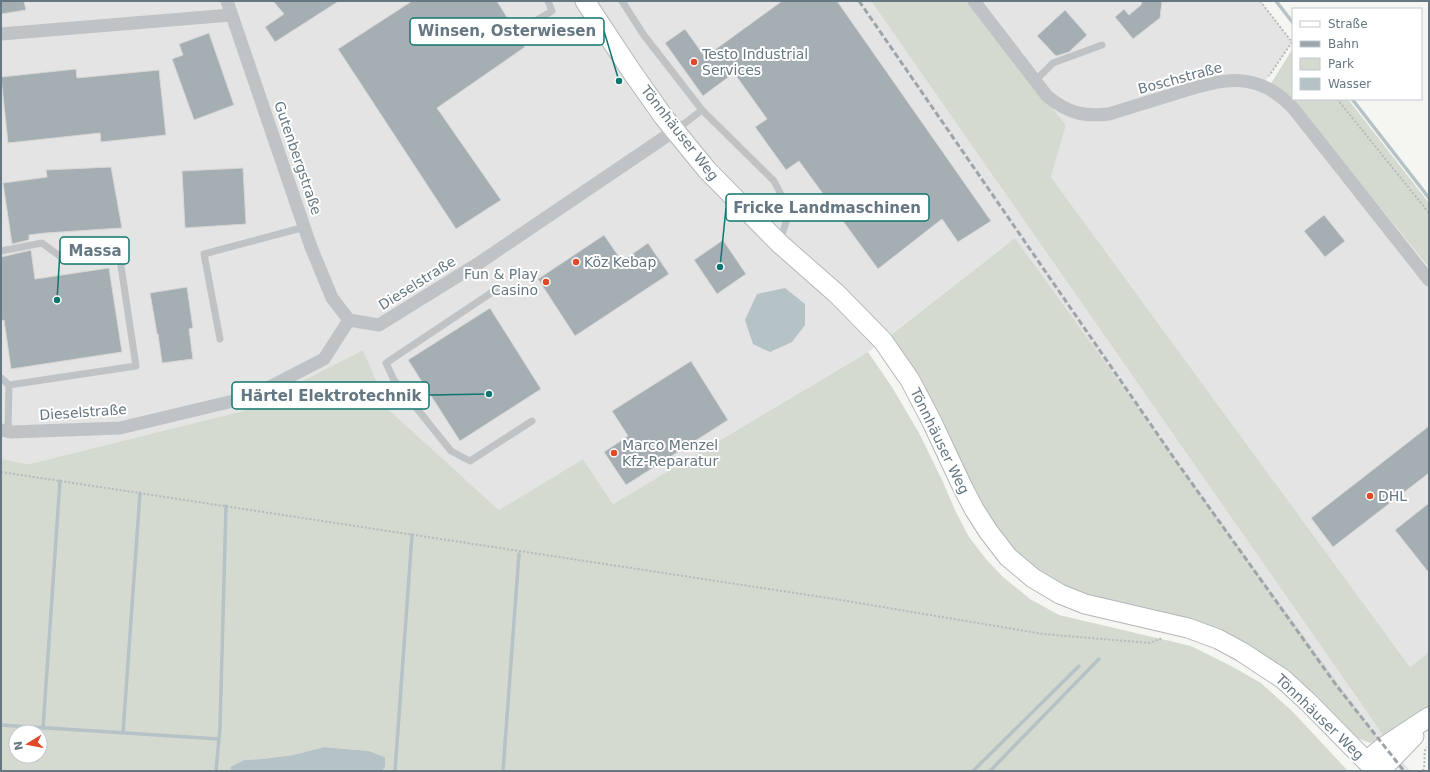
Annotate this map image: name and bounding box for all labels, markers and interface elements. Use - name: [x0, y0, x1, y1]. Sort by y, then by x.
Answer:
- legend: [1292, 8, 1422, 100]
- text: Straße: [1328, 17, 1368, 31]
- callout: Winsen, Osterwiesen: [410, 18, 604, 45]
- text: Winsen, Osterwiesen: [418, 22, 596, 40]
- text: Bahn: [1328, 37, 1359, 51]
- place label: Testo Industrial Services: [701, 46, 808, 78]
- marker: Testo Industrial Services: [689, 57, 699, 67]
- text: Park: [1328, 57, 1354, 71]
- street label: Boschstraße: [1136, 59, 1224, 97]
- text: Wasser: [1328, 77, 1371, 91]
- street label: Tönnhäuser Weg: [637, 82, 722, 184]
- street label: Gutenbergstraße: [271, 99, 325, 217]
- callout: Fricke Landmaschinen: [726, 194, 929, 221]
- text: Fricke Landmaschinen: [733, 199, 921, 217]
- callout: Massa: [60, 237, 129, 264]
- text: Massa: [68, 242, 122, 260]
- street label: Dieselstraße: [376, 253, 458, 313]
- place label: Köz Kebap: [584, 254, 656, 270]
- marker: Köz Kebap: [571, 257, 581, 267]
- place label: Fun & Play Casino: [464, 266, 538, 298]
- marker: Fun & Play Casino: [541, 277, 551, 287]
- callout: Härtel Elektrotechnik: [232, 382, 429, 409]
- street label: Tönnhäuser Weg: [907, 384, 973, 497]
- text: Härtel Elektrotechnik: [241, 387, 422, 405]
- street label: Dieselstraße: [39, 401, 127, 423]
- place label: Marco Menzel Kfz-Reparatur: [622, 437, 718, 469]
- marker: Marco Menzel Kfz-Reparatur: [609, 448, 619, 458]
- place label: DHL: [1378, 488, 1407, 504]
- marker: DHL: [1365, 491, 1375, 501]
- street label: Tönnhäuser Weg: [1272, 670, 1367, 763]
- north arrow: [8, 724, 48, 764]
- text: N: [11, 740, 26, 751]

